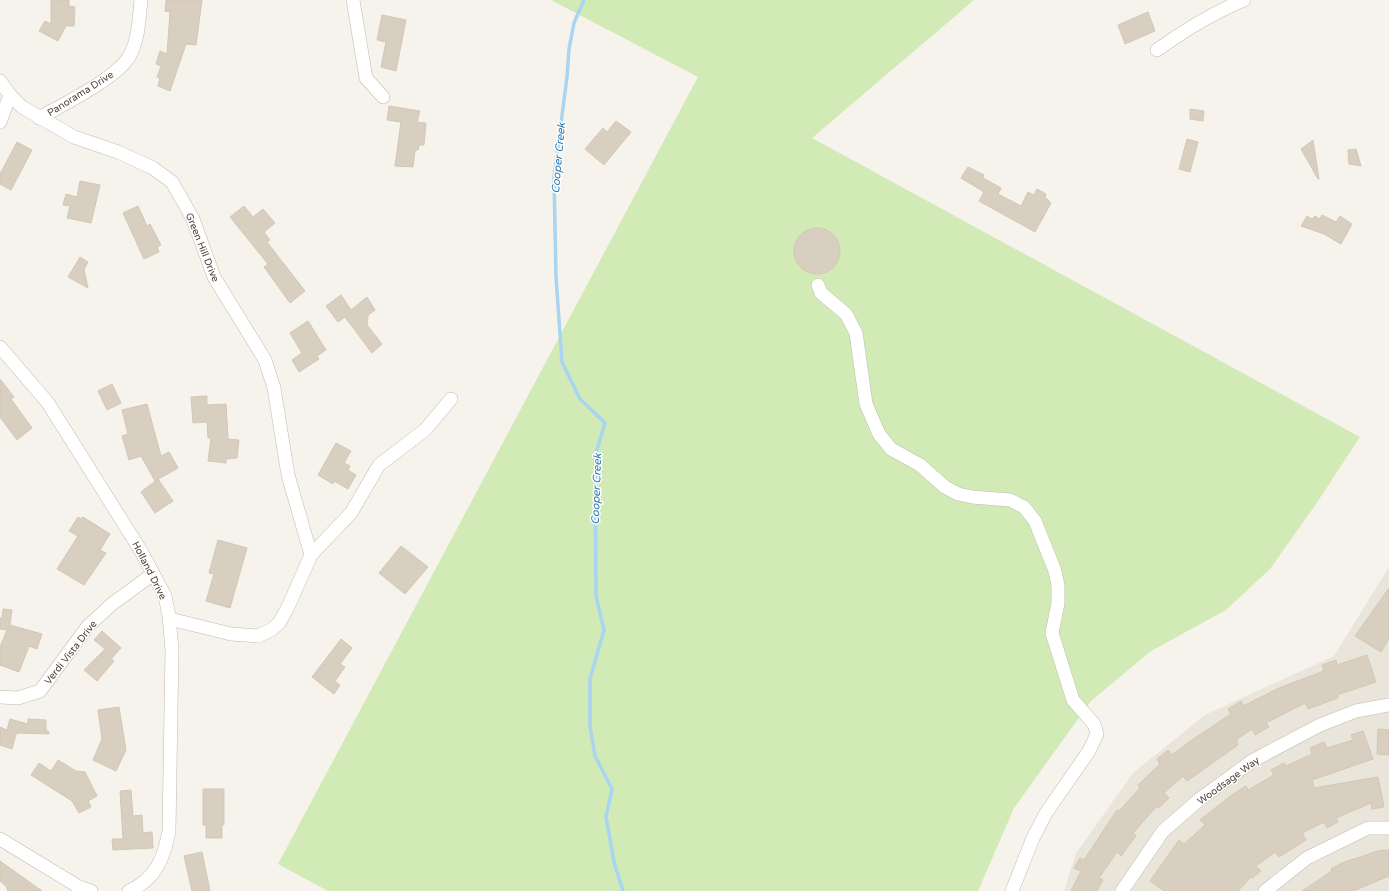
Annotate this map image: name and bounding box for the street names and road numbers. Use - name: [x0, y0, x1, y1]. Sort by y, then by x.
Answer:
- street label: Panorama Drive: [45, 69, 116, 119]
- street label: Green Hill Drive: [183, 211, 222, 284]
- street label: Holland Drive: [129, 539, 169, 602]
- street label: Verdi Vista Drive: [42, 618, 100, 687]
- street label: Woodsage Way: [1195, 754, 1262, 807]

